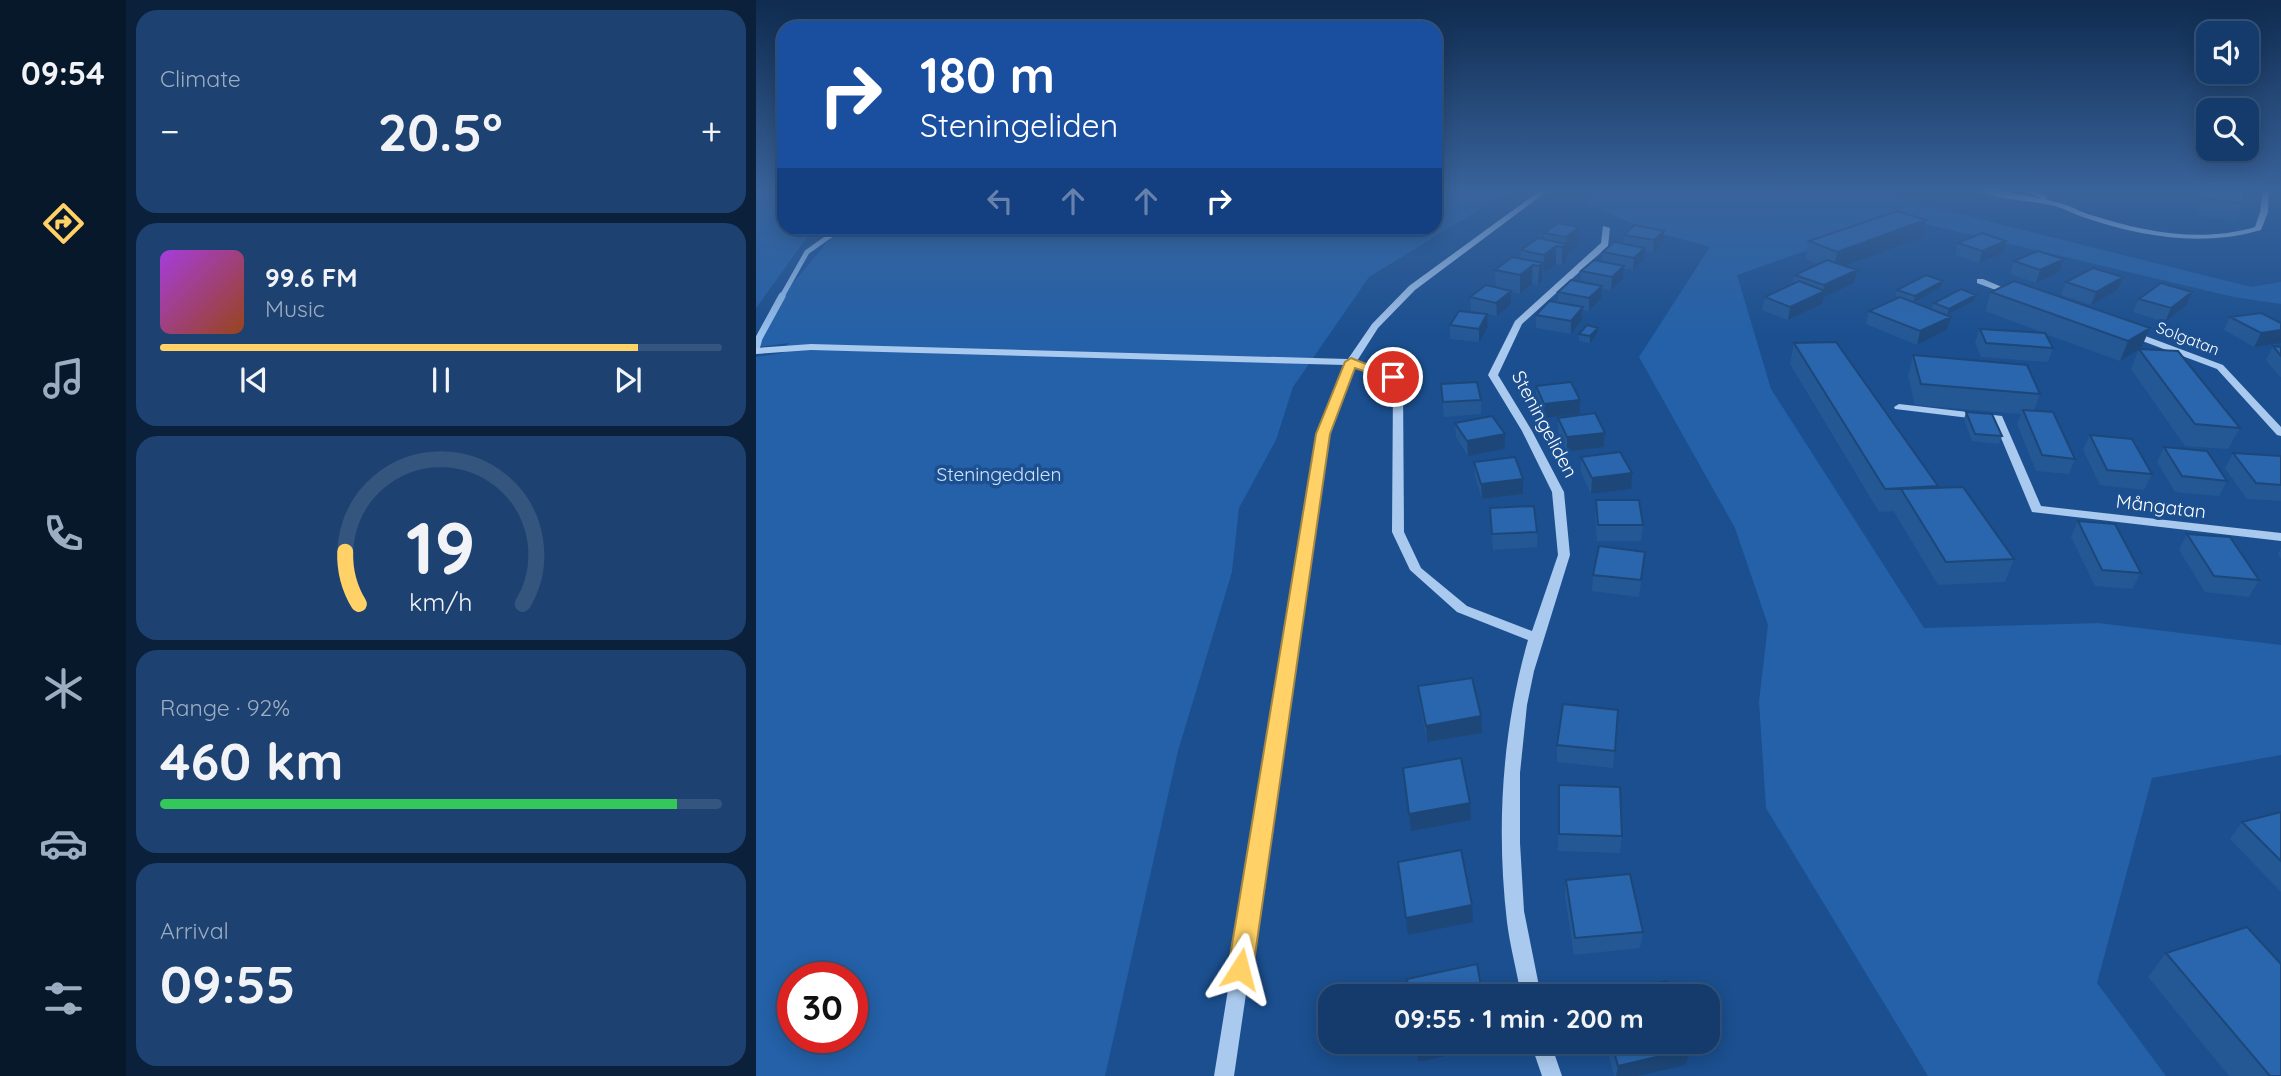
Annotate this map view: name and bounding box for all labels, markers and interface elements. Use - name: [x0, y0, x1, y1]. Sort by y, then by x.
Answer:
- map controls: [2196, 21, 2259, 161]
- button: sound: [2196, 21, 2259, 84]
- text: 180 m: [920, 44, 1055, 105]
- icon: right: [805, 49, 896, 140]
- text: 09:54: [21, 53, 105, 93]
- text: Climate: [160, 64, 241, 93]
- button: search: [2196, 98, 2259, 161]
- text: 20.5°: [378, 99, 503, 164]
- text: Steningeliden: [920, 105, 1118, 145]
- text: −: [160, 107, 180, 155]
- text: +: [701, 107, 722, 155]
- icon: left: [981, 182, 1019, 220]
- icon: ahead: [1054, 182, 1092, 220]
- icon: ahead: [1127, 182, 1165, 220]
- icon: right: [1200, 182, 1238, 220]
- icon: directions: [39, 199, 88, 248]
- text: 99.6 FM: [265, 261, 358, 294]
- text: Music: [265, 294, 325, 323]
- street label: Solgatan: [2154, 317, 2222, 359]
- pin: [1363, 347, 1423, 407]
- icon: music: [39, 354, 88, 403]
- icon: arrive: [1374, 358, 1412, 396]
- icon: previous: [235, 361, 273, 399]
- icon: pause: [422, 361, 460, 399]
- icon: next: [609, 361, 647, 399]
- street label: Steningeliden: [1507, 366, 1583, 482]
- park label: Steningedalen: [937, 462, 1061, 486]
- street label: Mångatan: [2115, 489, 2207, 523]
- text: 19: [406, 501, 476, 592]
- icon: phone: [39, 509, 88, 558]
- text: km/h: [409, 586, 473, 617]
- icon: climate: [39, 664, 88, 713]
- text: Range · 92%: [160, 693, 290, 722]
- text: 460 km: [160, 728, 343, 793]
- icon: car: [39, 819, 88, 868]
- text: Arrival: [160, 916, 229, 945]
- position arrow: [1203, 932, 1277, 1006]
- text: 09:55: [160, 951, 296, 1016]
- speed limit sign: 30: [777, 962, 868, 1053]
- icon: filters: [39, 974, 88, 1023]
- text: 09:55 · 1 min · 200 m: [1394, 1002, 1644, 1035]

